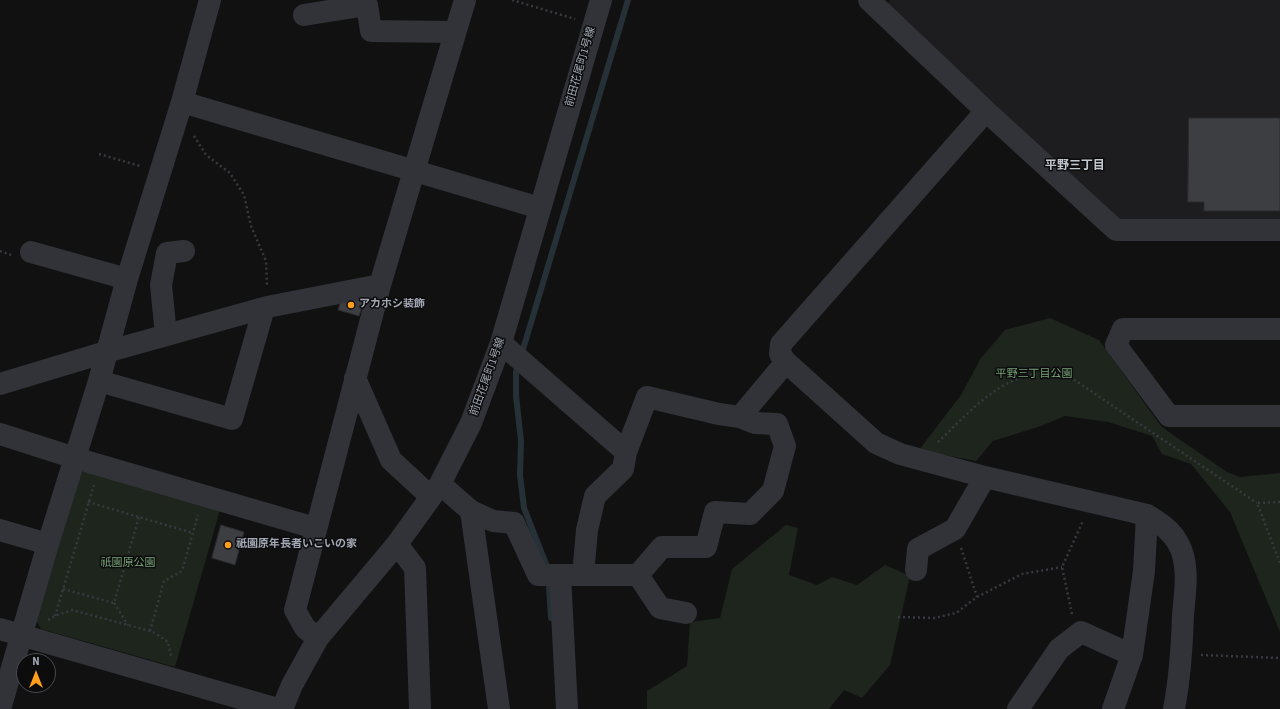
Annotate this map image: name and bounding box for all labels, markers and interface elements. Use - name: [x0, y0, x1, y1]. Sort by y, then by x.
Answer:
- street label: 前田花尾町1号線: [563, 26, 599, 108]
- district label: 平野三丁目: [1045, 159, 1105, 173]
- place label: アカホシ装飾: [359, 298, 425, 312]
- marker: アカホシ装飾: [346, 300, 356, 310]
- street label: 前田花尾町1号線: [468, 336, 508, 418]
- park label: 平野三丁目公園: [996, 368, 1072, 382]
- place label: 祇園原年長者いこいの家: [236, 538, 357, 552]
- marker: 祇園原年長者いこいの家: [223, 540, 233, 550]
- park label: 祇園原公園: [101, 557, 155, 571]
- north arrow: [16, 653, 56, 693]
- text: N: [32, 654, 40, 669]

